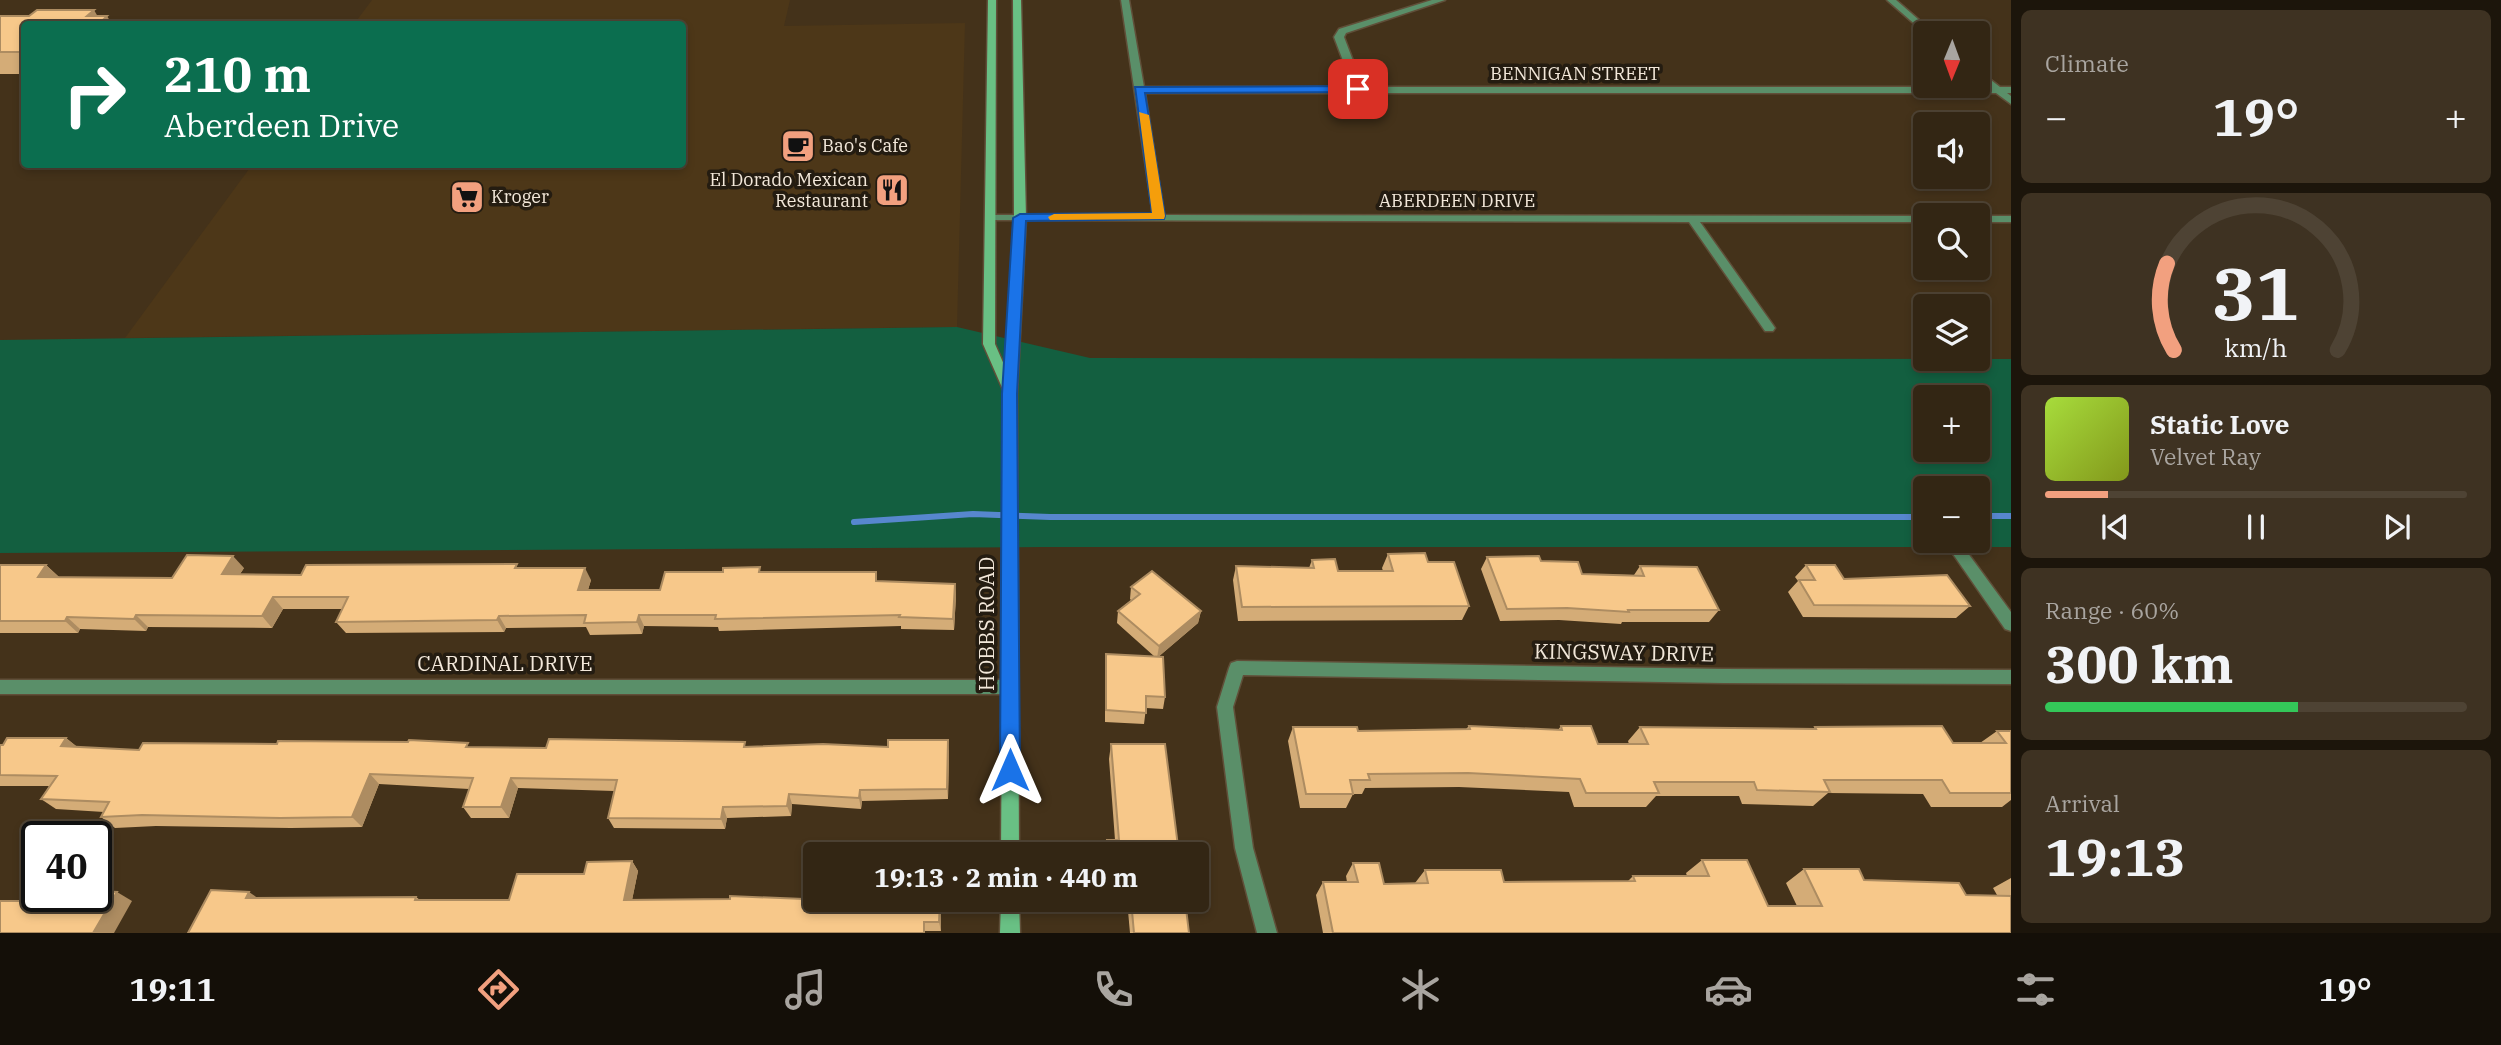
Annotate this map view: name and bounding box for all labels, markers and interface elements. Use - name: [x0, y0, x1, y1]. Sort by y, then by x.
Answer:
- north arrow: [1913, 21, 1990, 98]
- map controls: [1913, 21, 1990, 553]
- text: 210 m: [164, 42, 311, 105]
- text: Climate: [2045, 48, 2129, 78]
- icon: right: [49, 49, 140, 140]
- pin: [1328, 59, 1388, 119]
- street label: BENNIGAN STREET: [1490, 62, 1660, 85]
- icon: arrive: [1339, 70, 1377, 108]
- text: 19°: [2213, 83, 2299, 150]
- text: −: [2045, 92, 2068, 141]
- text: +: [2444, 92, 2467, 141]
- text: Aberdeen Drive: [164, 104, 399, 146]
- button: sound: [1913, 112, 1990, 189]
- cafe icon: Bao's Cafe: [779, 127, 817, 165]
- place label: Bao's Cafe: [822, 134, 908, 157]
- place label: El Dorado Mexican Restaurant: [709, 168, 868, 212]
- restaurant icon: El Dorado Mexican Restaurant: [873, 171, 911, 209]
- supermarket icon: Kroger: [448, 178, 486, 216]
- place label: Kroger: [491, 185, 549, 208]
- street label: ABERDEEN DRIVE: [1379, 189, 1535, 212]
- button: search: [1913, 203, 1990, 280]
- text: 31: [2212, 245, 2300, 340]
- button: layers: [1913, 294, 1990, 371]
- text: km/h: [2224, 331, 2288, 364]
- button: +: [1913, 385, 1990, 462]
- text: Static Love: [2150, 407, 2289, 441]
- text: Velvet Ray: [2150, 441, 2261, 471]
- button: −: [1913, 476, 1990, 553]
- icon: previous: [2096, 508, 2134, 546]
- icon: pause: [2237, 508, 2275, 546]
- icon: next: [2378, 508, 2416, 546]
- street label: HOBBS ROAD: [972, 557, 1000, 691]
- text: Range · 60%: [2045, 595, 2179, 625]
- text: 300 km: [2045, 630, 2234, 697]
- street label: KINGSWAY DRIVE: [1534, 636, 1714, 668]
- street label: CARDINAL DRIVE: [417, 649, 593, 677]
- position arrow: [973, 733, 1047, 807]
- text: Arrival: [2045, 788, 2120, 818]
- speed limit sign: 40: [21, 821, 112, 912]
- text: 19:13: [2045, 823, 2186, 890]
- text: 19:13 · 2 min · 440 m: [874, 860, 1138, 894]
- icon: directions: [474, 965, 523, 1014]
- icon: music: [781, 965, 830, 1014]
- icon: phone: [1089, 965, 1138, 1014]
- icon: climate: [1396, 965, 1445, 1014]
- icon: car: [1704, 965, 1753, 1014]
- icon: filters: [2011, 965, 2060, 1014]
- text: 19:11: [129, 968, 216, 1010]
- text: 19°: [2318, 968, 2372, 1010]

